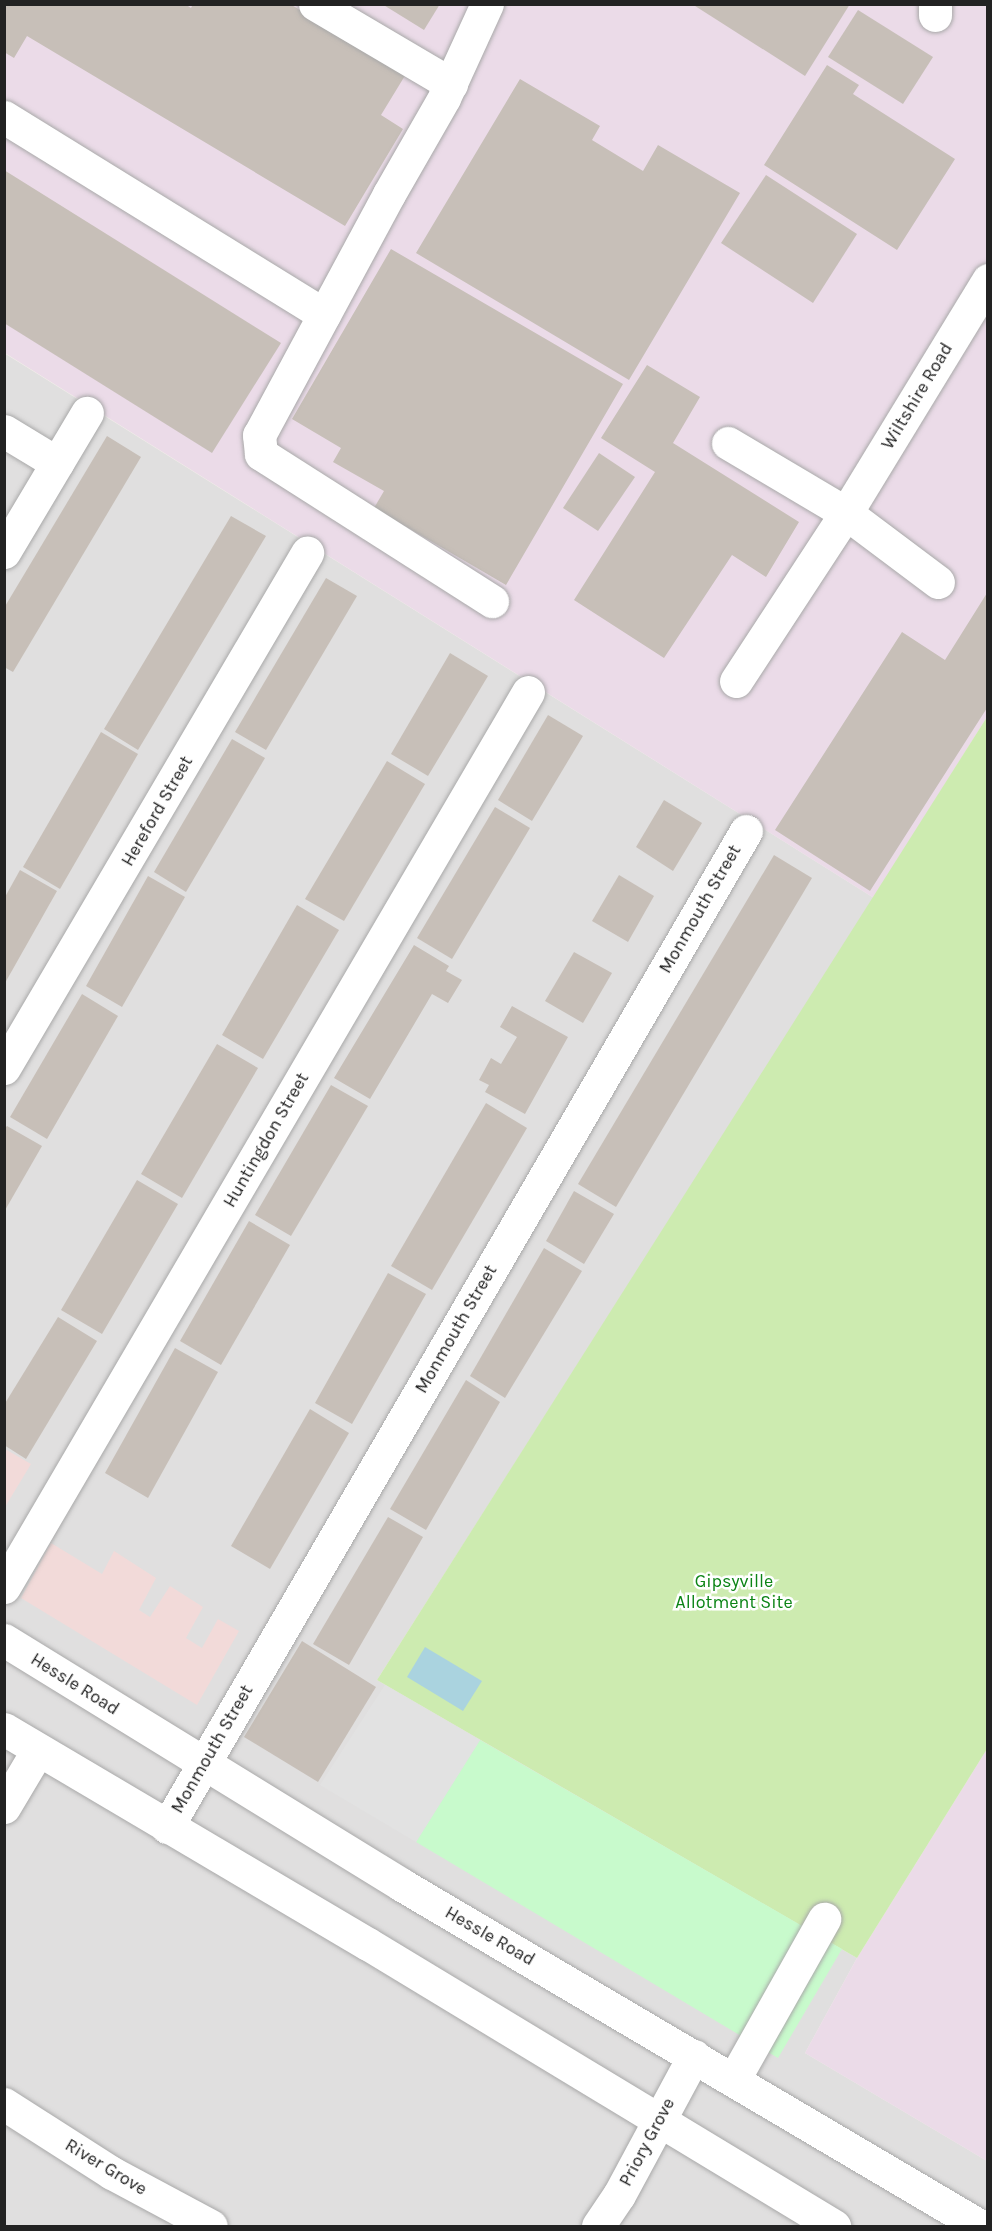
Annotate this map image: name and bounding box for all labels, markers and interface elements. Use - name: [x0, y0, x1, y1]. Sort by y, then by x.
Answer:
- street label: Wiltshire Road: [877, 339, 957, 453]
- street label: Hereford Street: [117, 752, 197, 870]
- street label: Monmouth Street: [654, 841, 746, 977]
- street label: Huntingdon Street: [219, 1069, 313, 1211]
- street label: Monmouth Street: [410, 1261, 502, 1397]
- park label: Gipsyville Allotment Site: [675, 1571, 793, 1614]
- street label: Hessle Road: [27, 1648, 123, 1720]
- street label: Monmouth Street: [166, 1681, 258, 1817]
- street label: Hessle Road: [441, 1902, 539, 1970]
- street label: Priory Grove: [615, 2094, 679, 2190]
- street label: River Grove: [61, 2134, 151, 2200]

